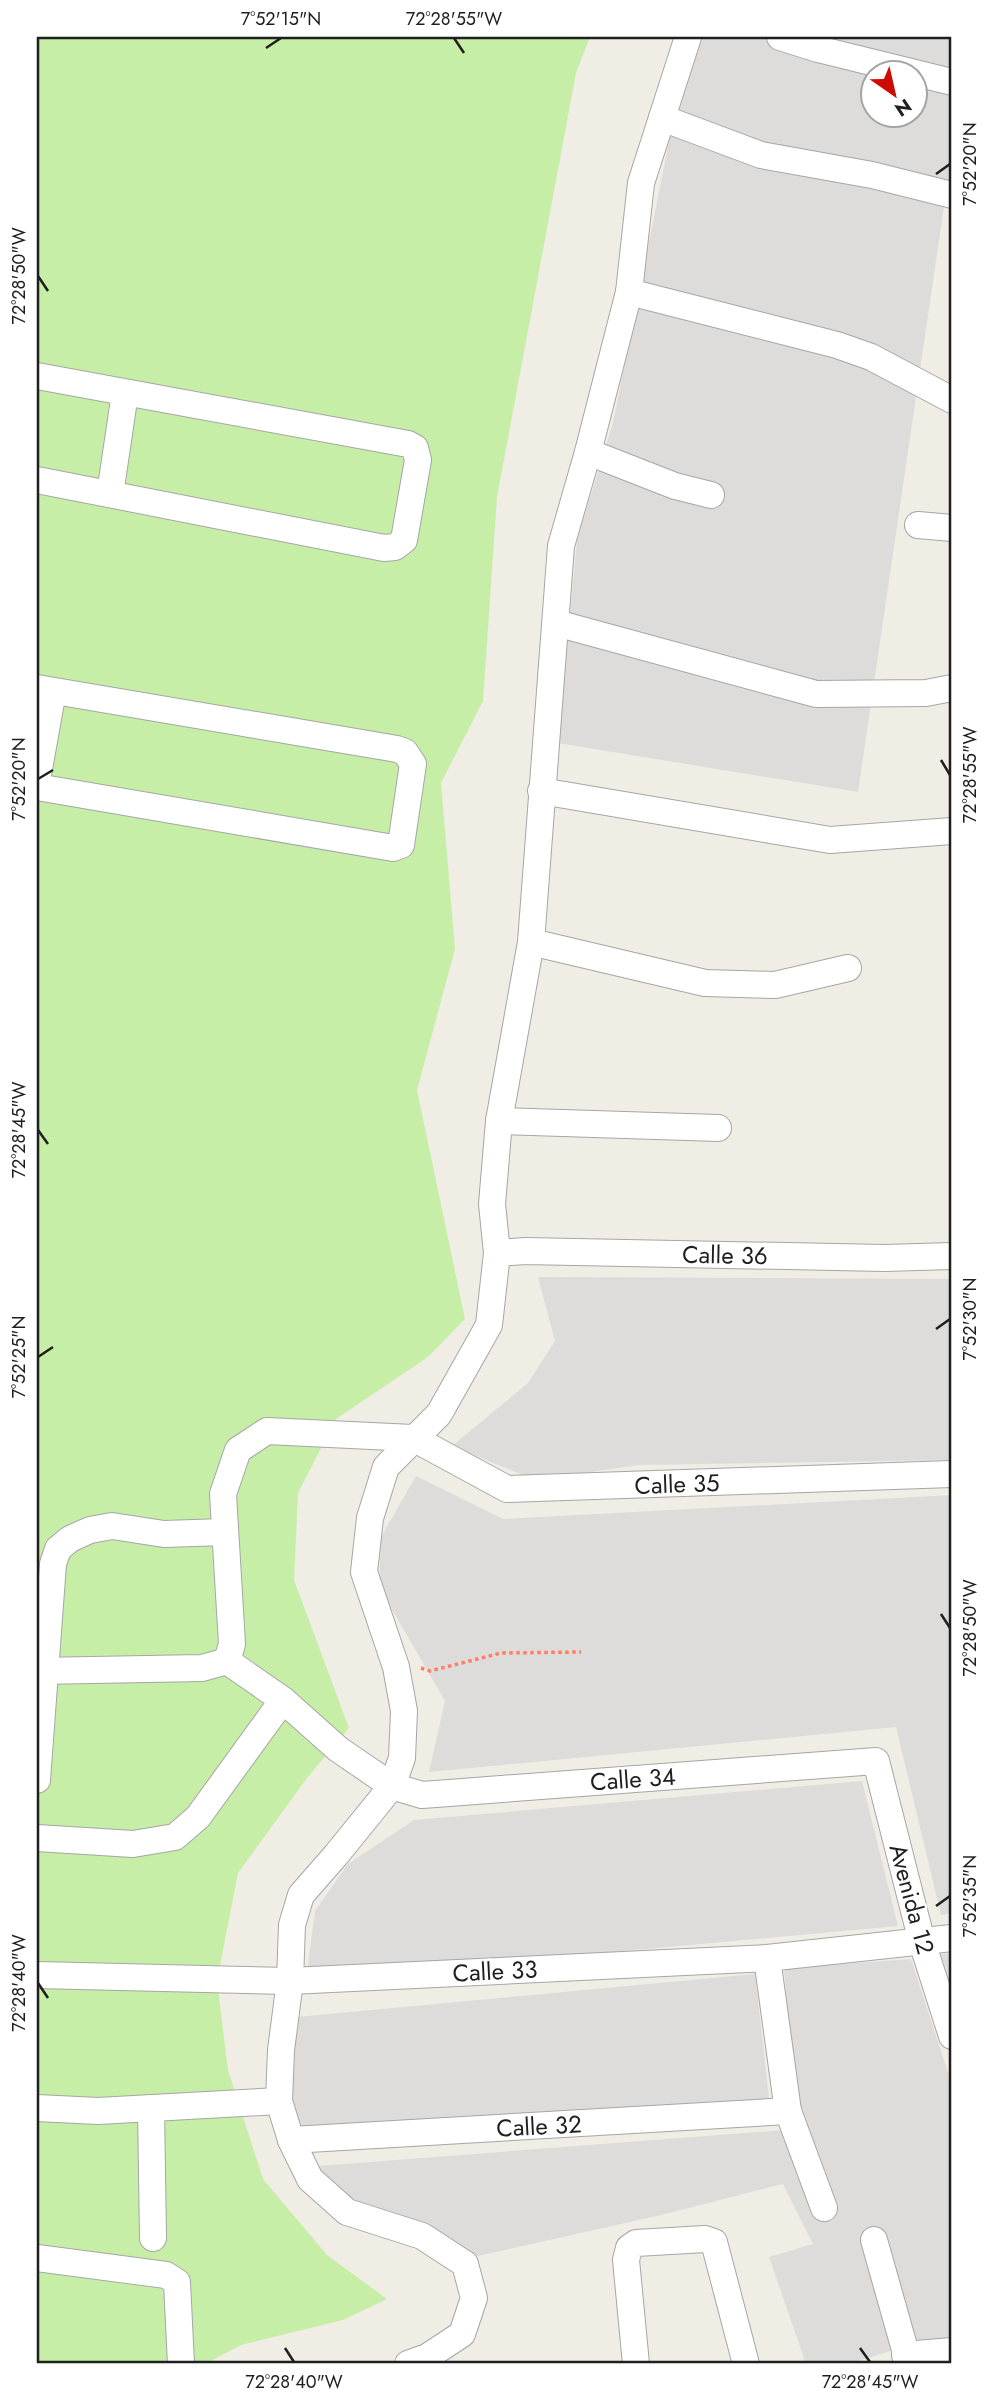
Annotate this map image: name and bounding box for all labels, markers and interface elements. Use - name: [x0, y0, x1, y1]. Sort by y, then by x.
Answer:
- text: 7°52'15"N: [241, 6, 321, 32]
- text: 72°28'55"W: [406, 6, 502, 32]
- north arrow: [860, 60, 930, 130]
- text: N: [889, 92, 917, 123]
- text: 7°52'20"N: [957, 122, 983, 206]
- text: 72°28'50"W: [6, 227, 32, 325]
- text: 72°28'55"W: [957, 727, 983, 823]
- text: 7°52'20"N: [6, 737, 32, 821]
- text: 72°28'45"W: [6, 1081, 32, 1178]
- street label: Calle 36: [682, 1237, 768, 1273]
- text: 7°52'30"N: [957, 1278, 983, 1360]
- text: 7°52'25"N: [6, 1316, 32, 1398]
- street label: Calle 35: [634, 1465, 720, 1503]
- text: 72°28'50"W: [957, 1579, 983, 1677]
- street label: Calle 34: [589, 1759, 677, 1799]
- street label: Avenida 12: [880, 1840, 944, 1958]
- text: 7°52'35"N: [957, 1855, 983, 1937]
- text: 72°28'40"W: [6, 1934, 32, 2032]
- street label: Calle 33: [452, 1951, 538, 1991]
- street label: Calle 32: [495, 2106, 583, 2146]
- text: 72°28'40"W: [245, 2369, 343, 2395]
- text: 72°28'45"W: [822, 2369, 919, 2395]

